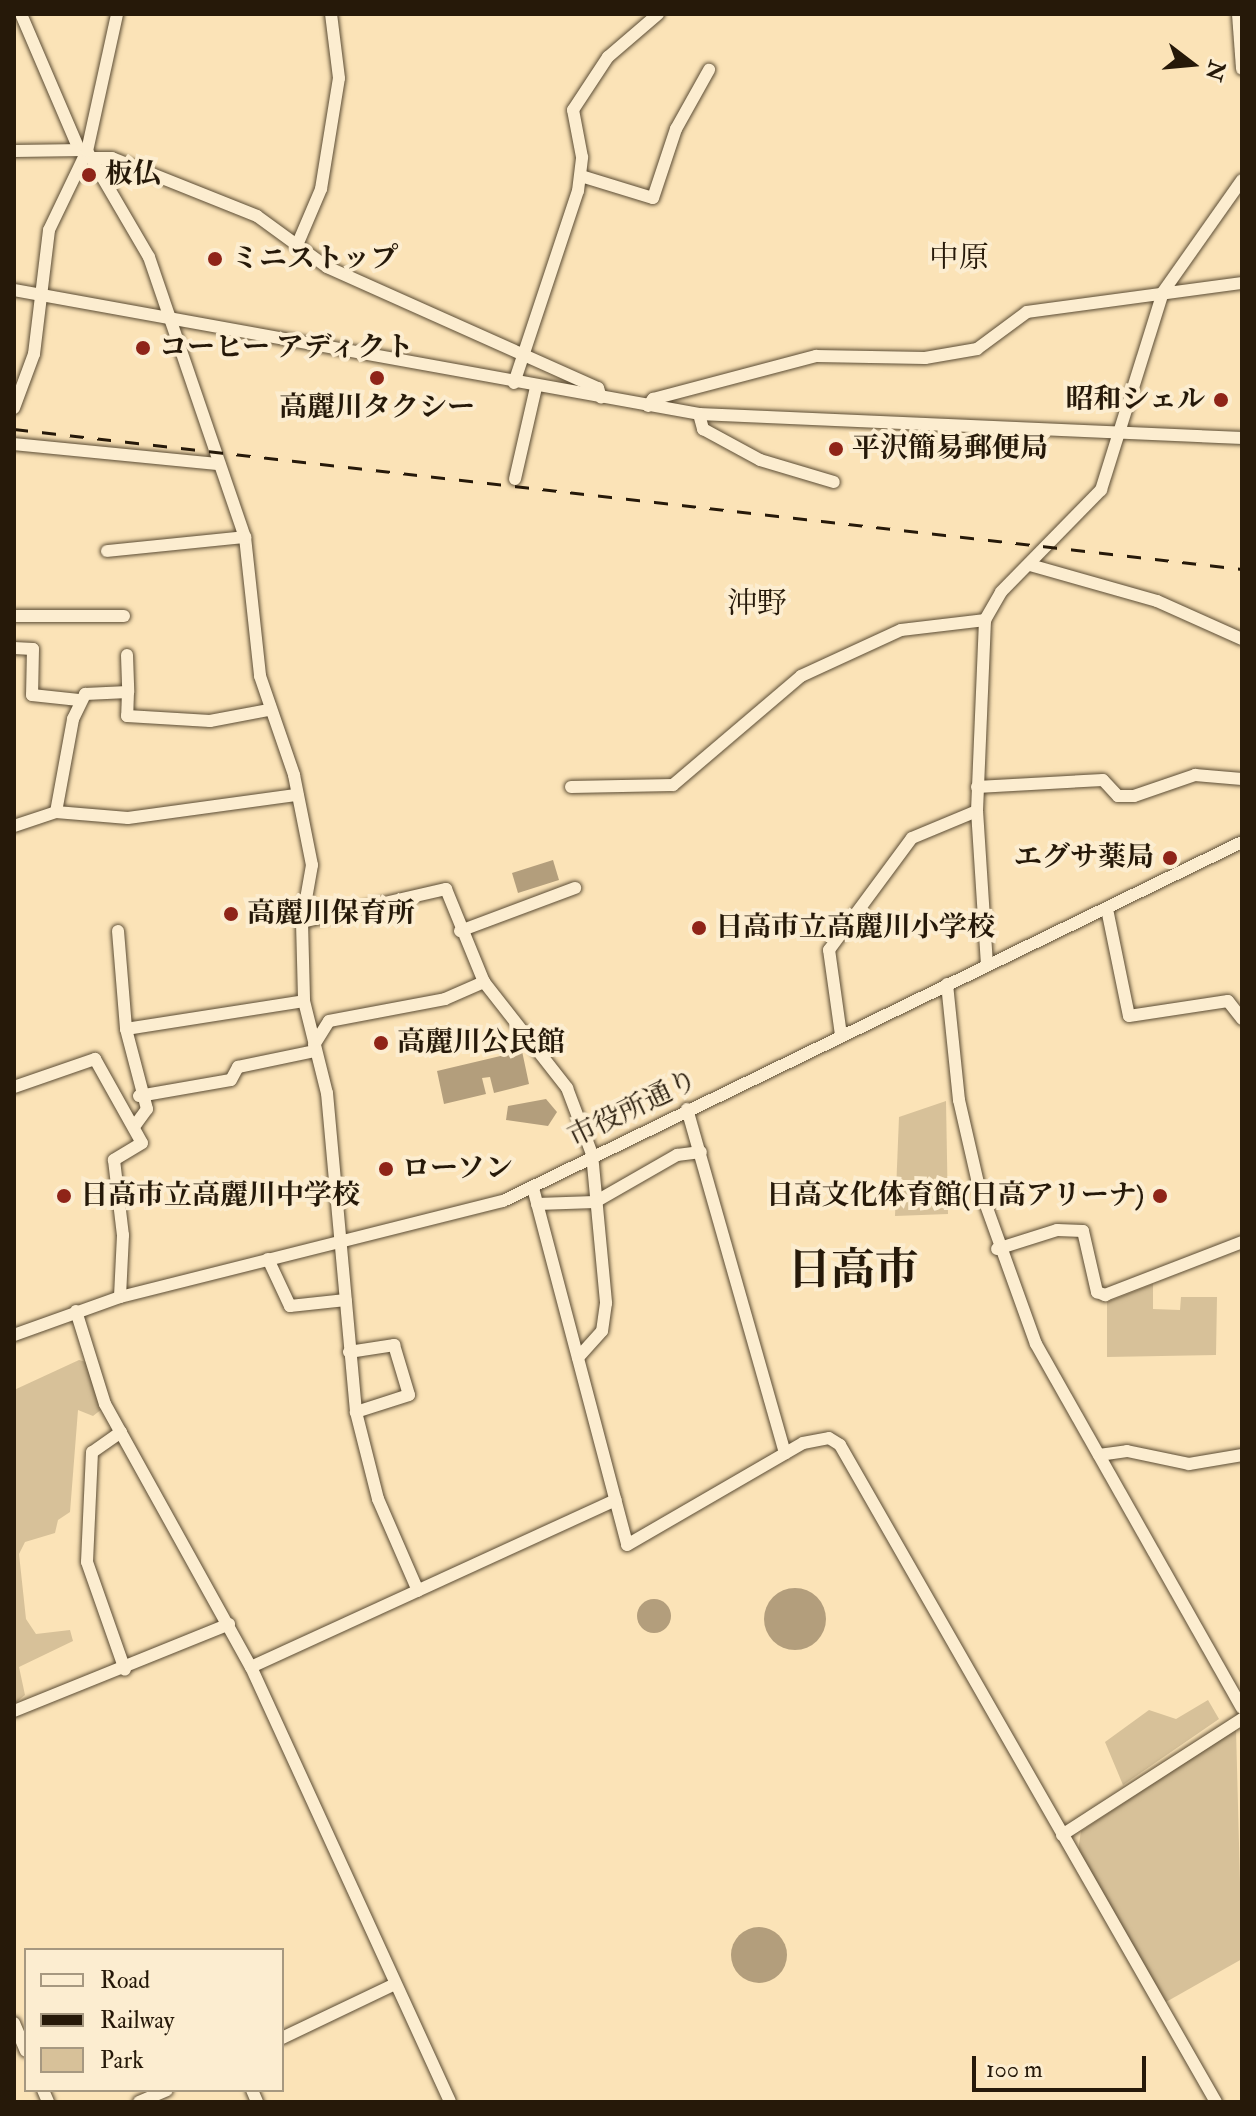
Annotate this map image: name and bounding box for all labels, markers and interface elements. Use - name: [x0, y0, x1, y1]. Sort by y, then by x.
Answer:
- north arrow: [1152, 24, 1232, 104]
- text: N: [1199, 57, 1231, 84]
- place label: 板仏: [105, 158, 161, 192]
- marker: 板仏: [80, 166, 98, 184]
- district label: 中原: [929, 240, 989, 276]
- place label: ミニストップ: [231, 242, 399, 276]
- marker: ミニストップ: [206, 250, 224, 268]
- place label: コーヒー アディクト: [159, 331, 416, 365]
- marker: コーヒー アディクト: [134, 339, 152, 357]
- marker: 高麗川タクシー: [368, 369, 386, 387]
- place label: 昭和シェル: [1065, 383, 1205, 417]
- place label: 高麗川タクシー: [279, 391, 475, 425]
- marker: 昭和シェル: [1212, 391, 1230, 409]
- place label: 平沢簡易郵便局: [852, 432, 1048, 466]
- marker: 平沢簡易郵便局: [827, 440, 845, 458]
- district label: 沖野: [727, 586, 787, 622]
- place label: エグサ薬局: [1014, 841, 1154, 875]
- marker: エグサ薬局: [1161, 849, 1179, 867]
- place label: 高麗川保育所: [247, 897, 415, 931]
- marker: 高麗川保育所: [222, 905, 240, 923]
- place label: 日高市立高麗川小学校: [715, 911, 995, 945]
- marker: 日高市立高麗川小学校: [690, 919, 708, 937]
- place label: 高麗川公民館: [397, 1026, 565, 1060]
- marker: 高麗川公民館: [372, 1034, 390, 1052]
- street label: 市役所通り: [563, 1063, 703, 1155]
- place label: ローソン: [402, 1152, 514, 1186]
- marker: ローソン: [377, 1160, 395, 1178]
- place label: 日高市立高麗川中学校: [80, 1179, 360, 1213]
- place label: 日高文化体育館(日高アリーナ): [765, 1179, 1144, 1213]
- marker: 日高市立高麗川中学校: [55, 1187, 73, 1205]
- marker: 日高文化体育館(日高アリーナ): [1151, 1187, 1169, 1205]
- district label: 日高市: [787, 1245, 919, 1297]
- legend: [24, 1948, 284, 2092]
- text: Road: [100, 1965, 150, 1996]
- text: Railway: [100, 2005, 174, 2036]
- scale bar: [976, 2040, 1150, 2090]
- text: Park: [100, 2045, 144, 2076]
- text: 100 m: [986, 2054, 1043, 2085]

